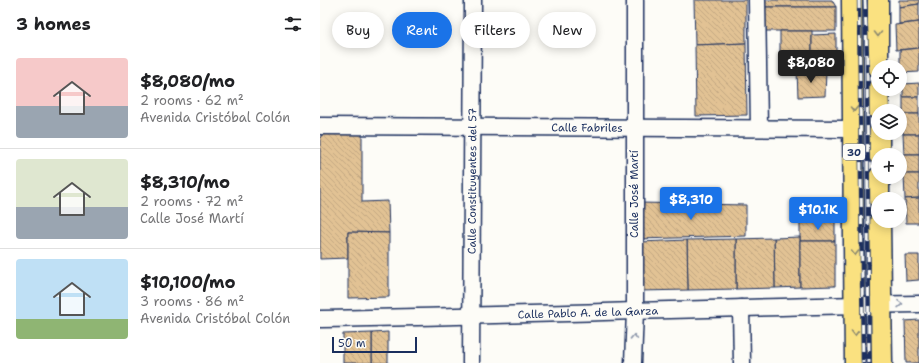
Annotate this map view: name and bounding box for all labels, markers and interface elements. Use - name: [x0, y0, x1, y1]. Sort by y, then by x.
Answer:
- chip: Buy: [332, 12, 384, 48]
- chip: Rent: [392, 12, 452, 48]
- chip: Filters: [460, 12, 530, 48]
- chip: New: [538, 12, 596, 48]
- text: 3 homes: [16, 13, 91, 35]
- icon: filters: [282, 13, 304, 35]
- one-way arrow: [874, 31, 882, 37]
- pin: $8,080: [778, 50, 844, 84]
- text: $8,080: [787, 54, 835, 71]
- map controls: [871, 60, 907, 228]
- button: locate: [871, 60, 907, 96]
- text: $8,080/mo: [140, 70, 235, 92]
- icon: home: [48, 74, 96, 122]
- text: 2 rooms · 62 m²: [140, 92, 244, 109]
- button: layers: [871, 104, 907, 140]
- one-way arrow: [850, 106, 858, 112]
- street label: Calle Constituyentes del 57: [465, 107, 480, 254]
- text: Avenida Cristóbal Colón: [140, 109, 290, 126]
- street label: Calle Fabriles: [551, 120, 623, 136]
- road number: 30: [843, 144, 865, 160]
- button: +: [871, 148, 907, 184]
- street label: Calle José Martí: [627, 150, 642, 238]
- text: $8,310/mo: [140, 171, 230, 193]
- icon: home: [48, 175, 96, 223]
- pin: $8,310: [658, 187, 724, 221]
- text: $8,310: [669, 191, 713, 208]
- button: −: [871, 192, 907, 228]
- text: 2 rooms · 72 m²: [140, 193, 244, 210]
- pin: $10.1K: [785, 197, 851, 231]
- text: $10.1K: [798, 201, 838, 218]
- text: Calle José Martí: [140, 210, 244, 227]
- one-way arrow: [851, 250, 859, 256]
- text: $10,100/mo: [140, 271, 236, 293]
- icon: home: [48, 275, 96, 323]
- text: 3 rooms · 86 m²: [140, 293, 244, 310]
- one-way arrow: [897, 300, 903, 308]
- street label: Calle Pablo A. de la Garza: [517, 303, 659, 323]
- text: Avenida Cristóbal Colón: [140, 310, 290, 327]
- one-way arrow: [851, 330, 859, 336]
- one-way arrow: [630, 334, 638, 340]
- scale bar: [332, 335, 417, 354]
- text: 50 m: [338, 336, 366, 351]

